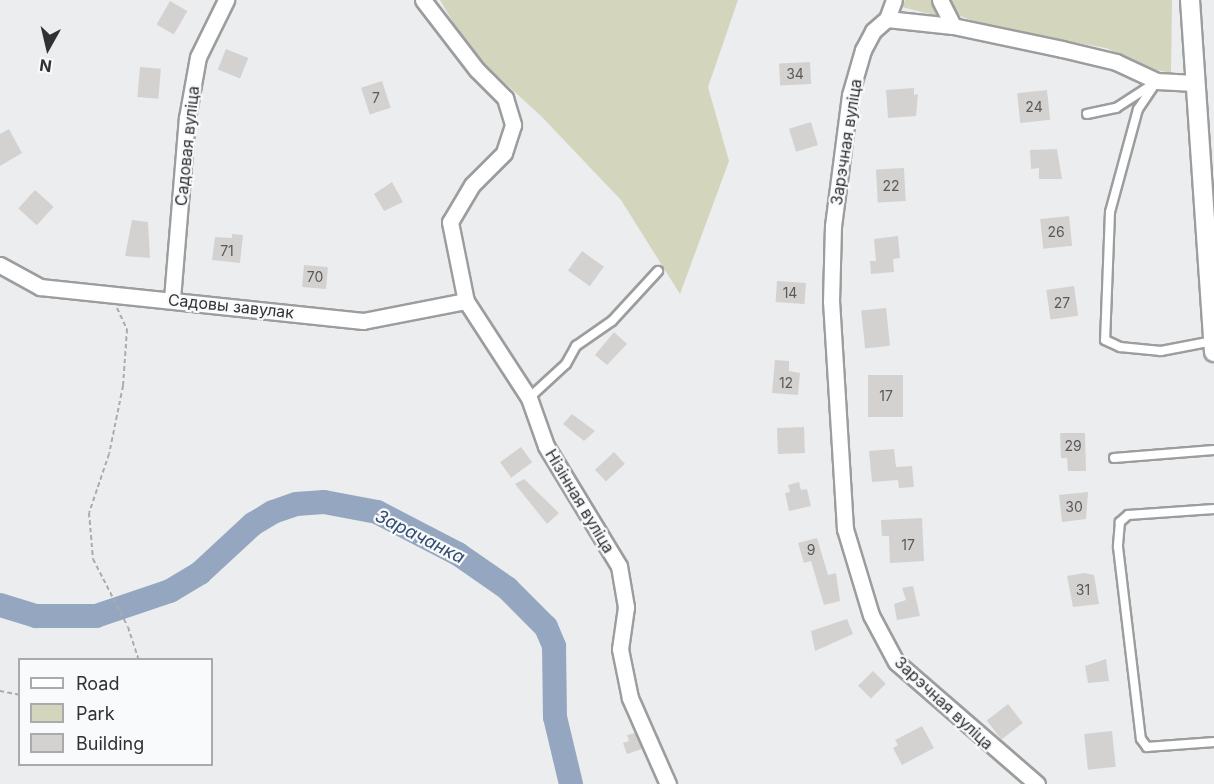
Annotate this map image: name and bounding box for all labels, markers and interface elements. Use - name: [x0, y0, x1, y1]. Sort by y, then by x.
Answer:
- north arrow: [18, 18, 78, 78]
- text: N: [38, 55, 53, 77]
- house number: 34: [786, 66, 804, 82]
- street label: Зарэчная вуліца: [827, 77, 865, 207]
- street label: Садовая вуліца: [171, 85, 203, 207]
- house number: 7: [372, 90, 380, 106]
- house number: 24: [1025, 99, 1043, 115]
- house number: 22: [882, 178, 900, 194]
- house number: 26: [1047, 224, 1065, 240]
- house number: 71: [220, 243, 234, 259]
- house number: 70: [307, 269, 323, 285]
- house number: 14: [783, 285, 797, 301]
- street label: Садовы завулак: [167, 290, 295, 322]
- house number: 27: [1054, 295, 1070, 311]
- house number: 12: [779, 375, 793, 391]
- house number: 17: [879, 388, 893, 404]
- house number: 29: [1064, 438, 1082, 454]
- street label: Нізінная вуліца: [541, 446, 619, 556]
- house number: 30: [1065, 499, 1083, 515]
- water label: Зарачанка: [372, 505, 468, 569]
- house number: 17: [901, 537, 915, 553]
- house number: 9: [807, 542, 815, 558]
- house number: 31: [1076, 582, 1090, 598]
- street label: Зарэчная вуліца: [891, 652, 997, 754]
- legend: [18, 658, 213, 766]
- text: Road: [76, 673, 119, 694]
- text: Park: [76, 703, 115, 724]
- text: Building: [76, 733, 144, 754]

